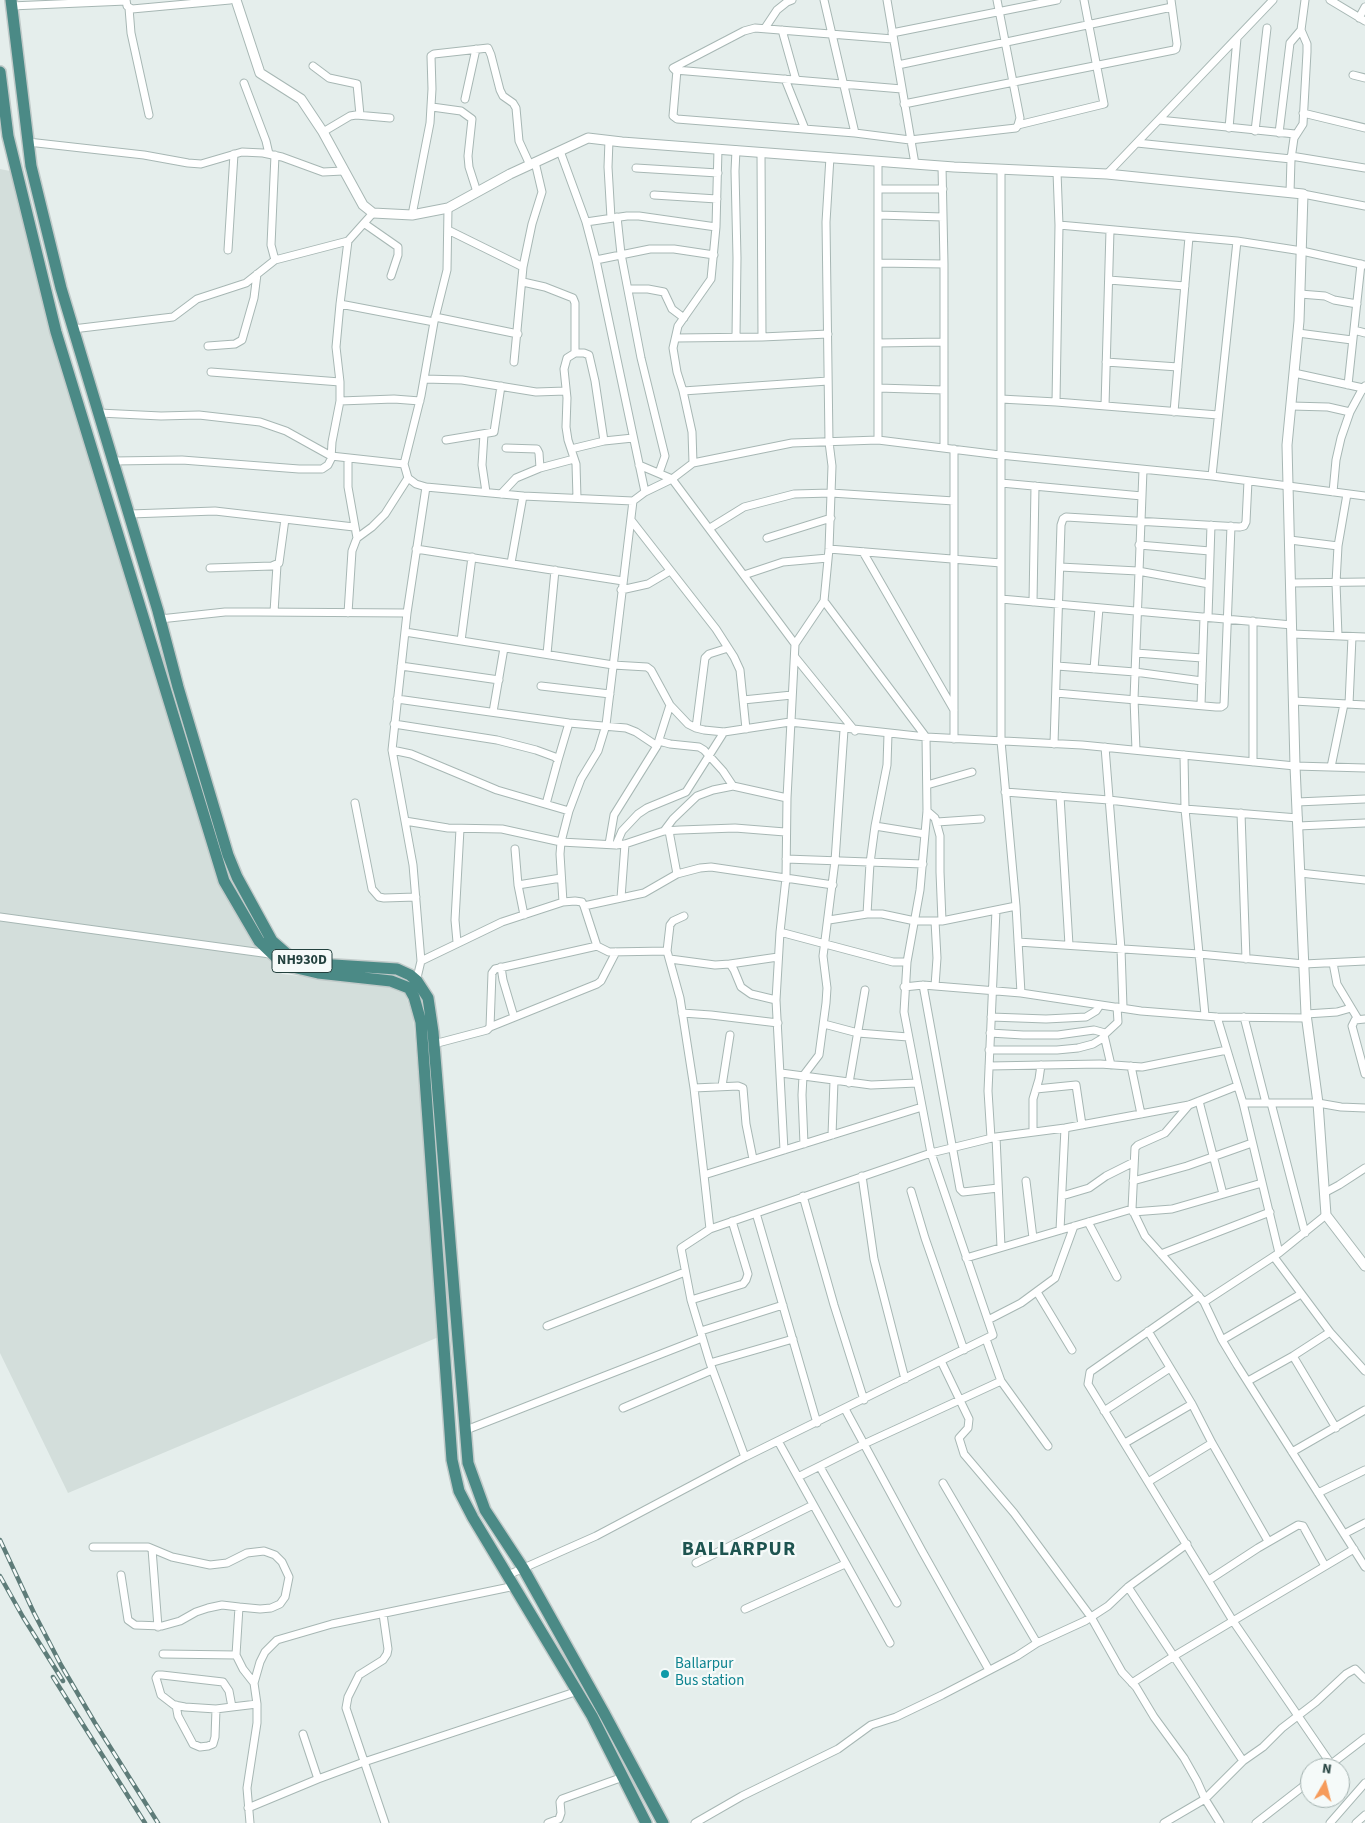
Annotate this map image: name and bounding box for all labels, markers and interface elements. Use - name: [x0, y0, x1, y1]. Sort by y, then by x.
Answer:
- road number: NH930D: [272, 949, 332, 972]
- district label: BALLARPUR: [681, 1539, 797, 1563]
- place label: Ballarpur Bus station: [675, 1656, 744, 1691]
- marker: Ballarpur Bus station: [659, 1668, 671, 1680]
- north arrow: [1300, 1758, 1350, 1808]
- text: N: [1321, 1759, 1333, 1780]

